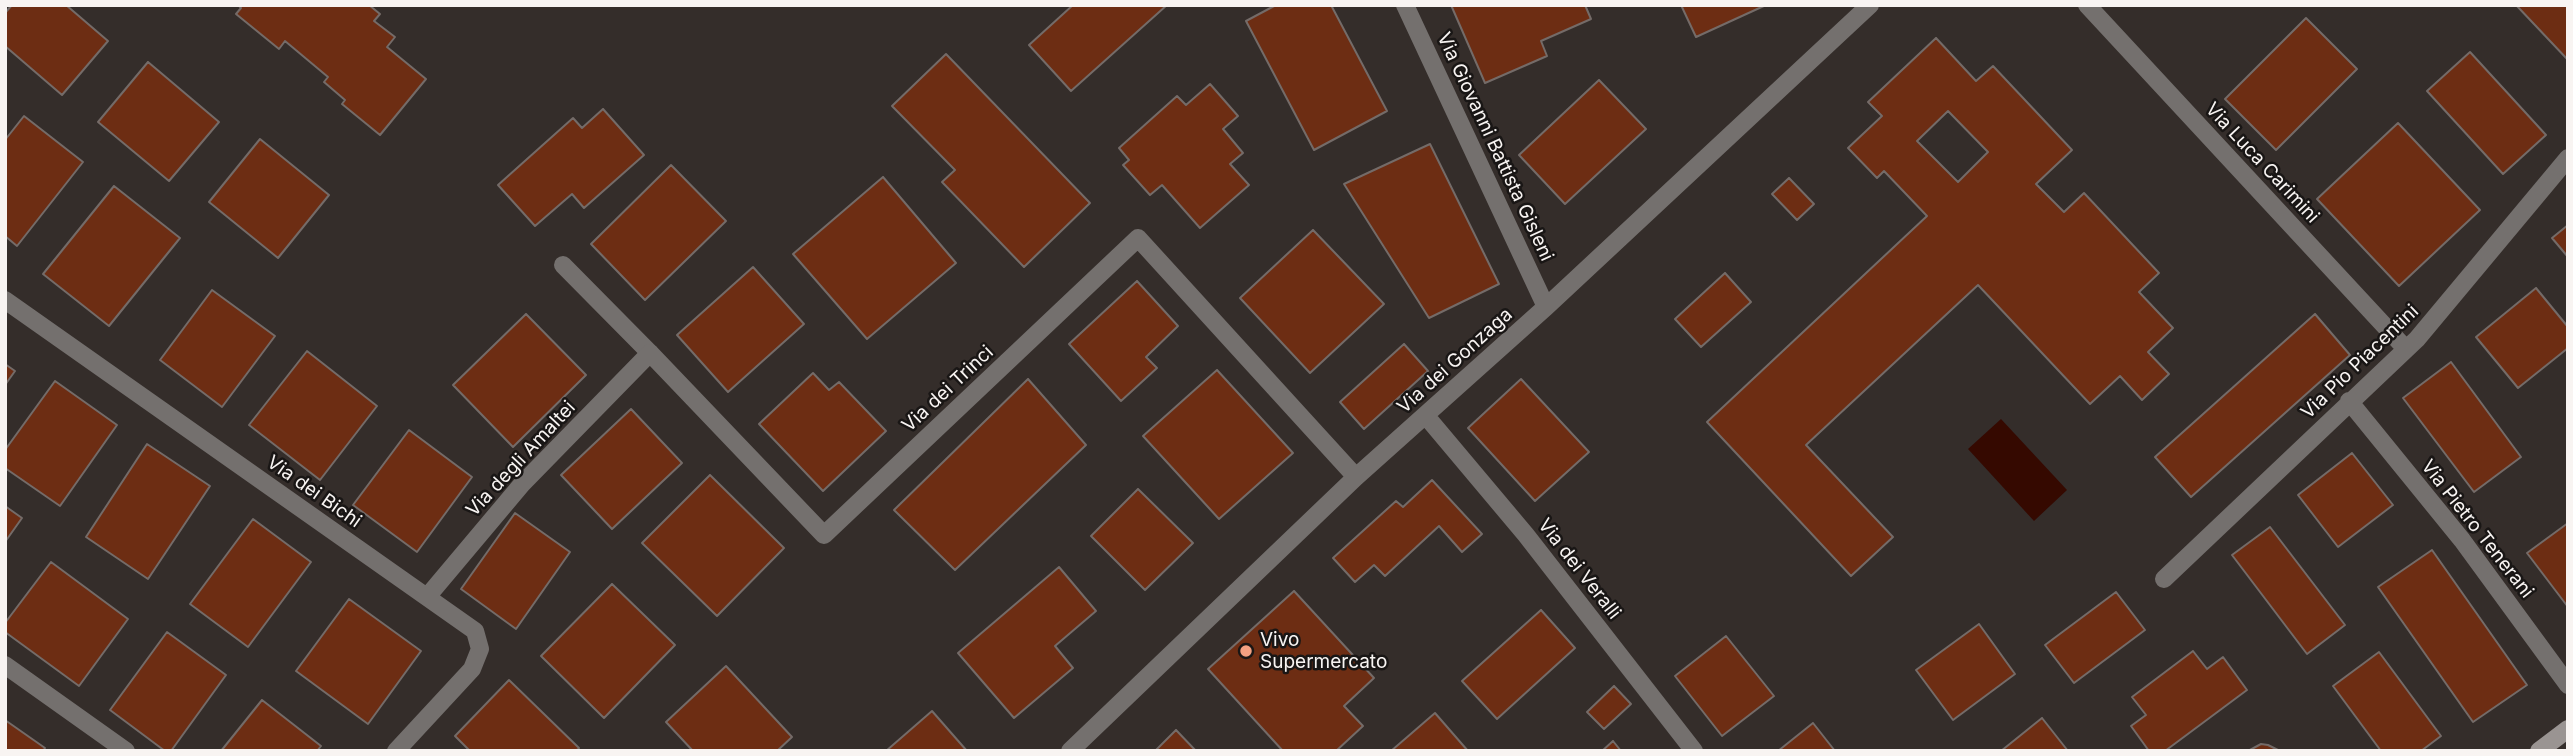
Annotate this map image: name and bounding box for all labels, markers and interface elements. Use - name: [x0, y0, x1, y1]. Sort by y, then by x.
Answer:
- street label: Via Giovanni Battista Gisleni: [1432, 29, 1558, 265]
- street label: Via Luca Carimini: [2200, 98, 2324, 228]
- street label: Via Pio Piacentini: [2297, 300, 2423, 424]
- street label: Via dei Gonzaga: [1393, 303, 1517, 419]
- street label: Via dei Trinci: [898, 341, 998, 437]
- street label: Via degli Amaltei: [462, 397, 580, 521]
- street label: Via dei Bichi: [262, 451, 366, 533]
- street label: Via Pietro Tenerani: [2416, 455, 2538, 603]
- street label: Via dei Veralli: [1533, 514, 1625, 624]
- place label: Vivo Supermercato: [1260, 629, 1387, 673]
- marker: Vivo Supermercato: [1238, 643, 1254, 659]

